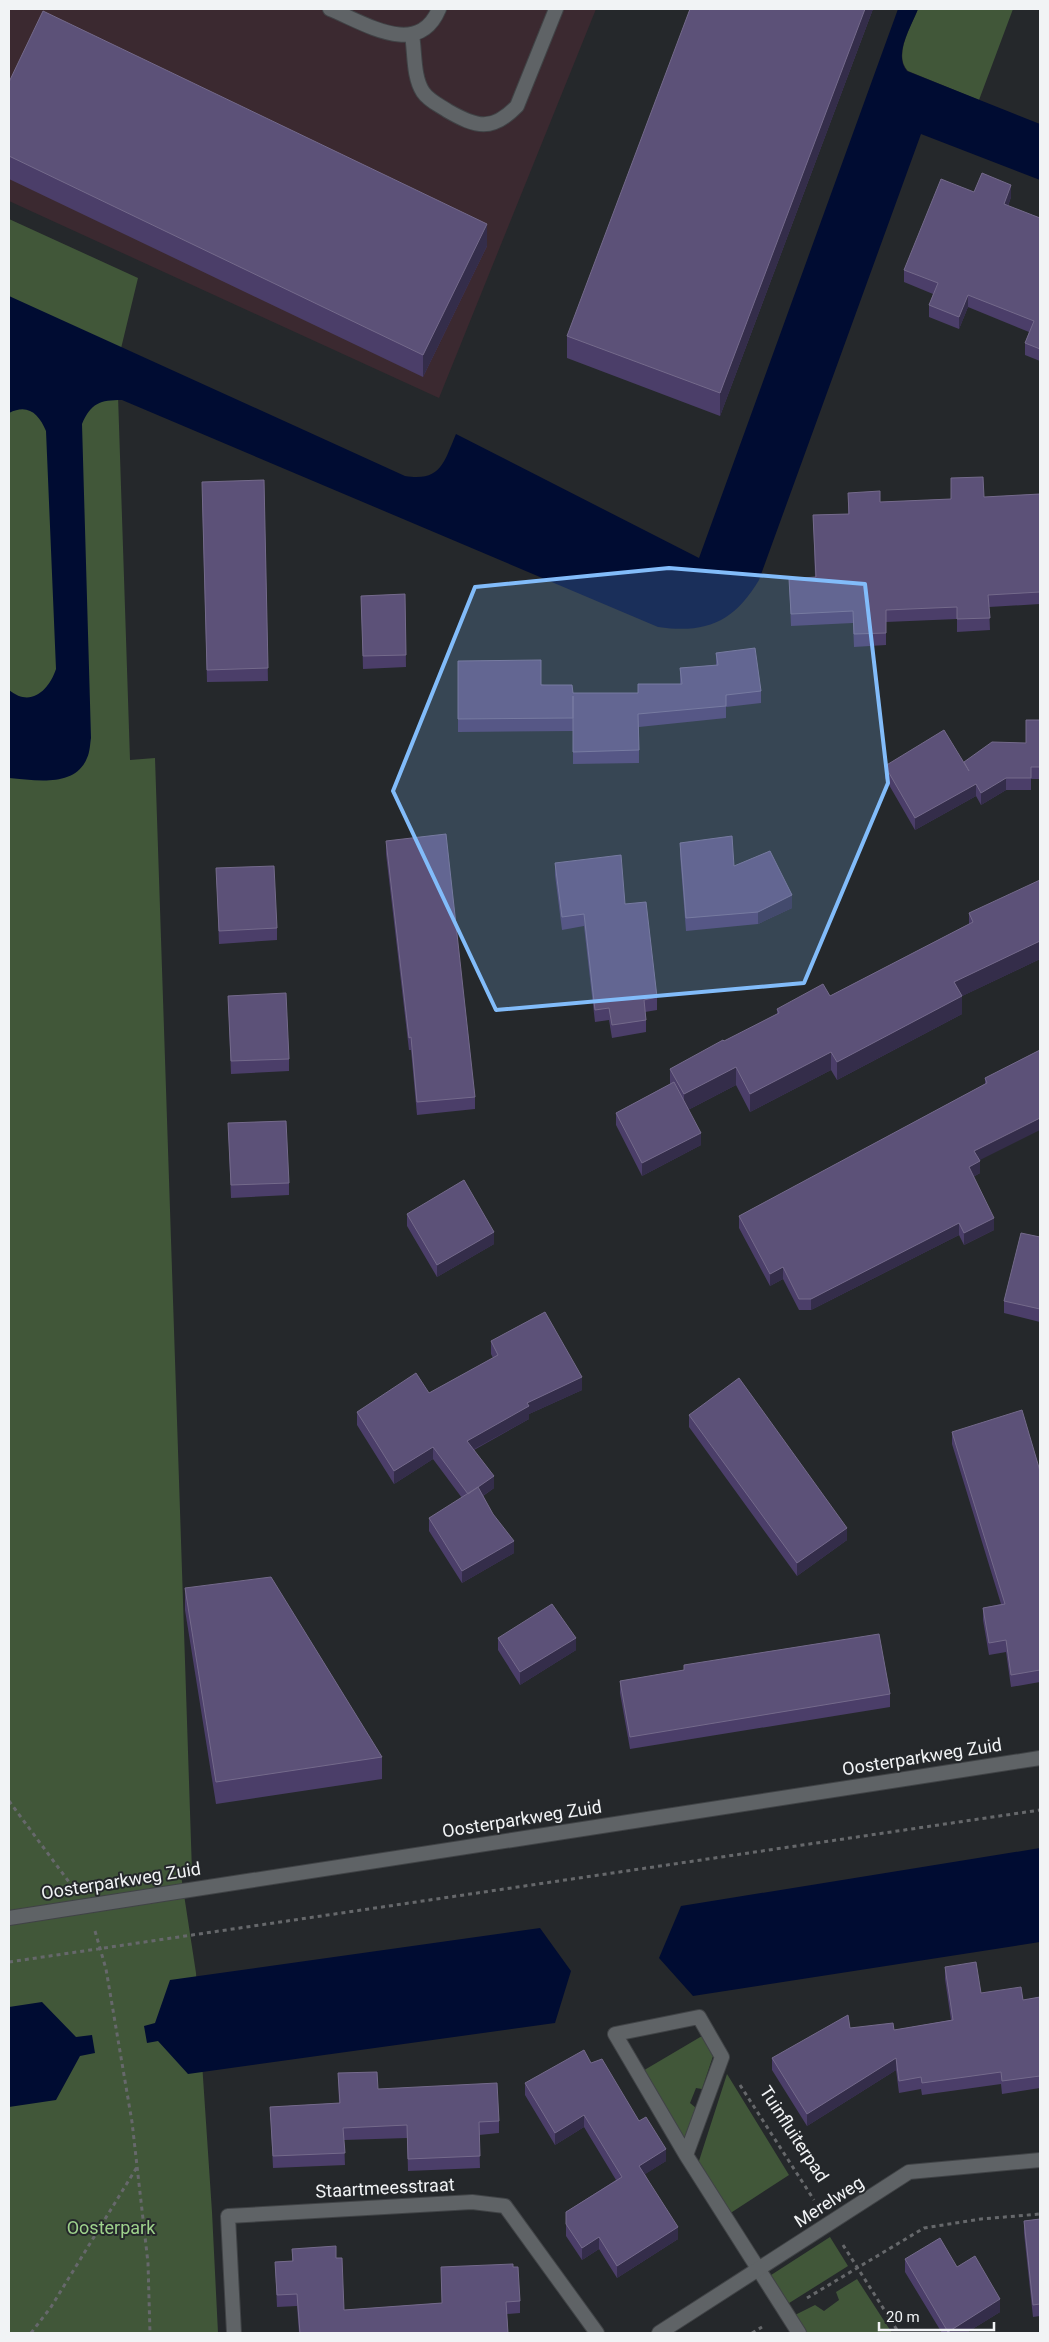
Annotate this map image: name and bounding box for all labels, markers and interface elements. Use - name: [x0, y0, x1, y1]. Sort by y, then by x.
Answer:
- street label: Oosterparkweg Zuid: [841, 1734, 1003, 1779]
- street label: Oosterparkweg Zuid: [441, 1796, 603, 1841]
- street label: Oosterparkweg Zuid: [40, 1858, 202, 1903]
- street label: Tuinfluiterpad: [756, 2082, 833, 2186]
- street label: Merelweg: [790, 2171, 867, 2232]
- street label: Staartmeesstraat: [315, 2173, 455, 2202]
- park label: Oosterpark: [67, 2217, 156, 2238]
- scale bar: [879, 2300, 994, 2332]
- text: 20 m: [886, 2308, 920, 2326]

